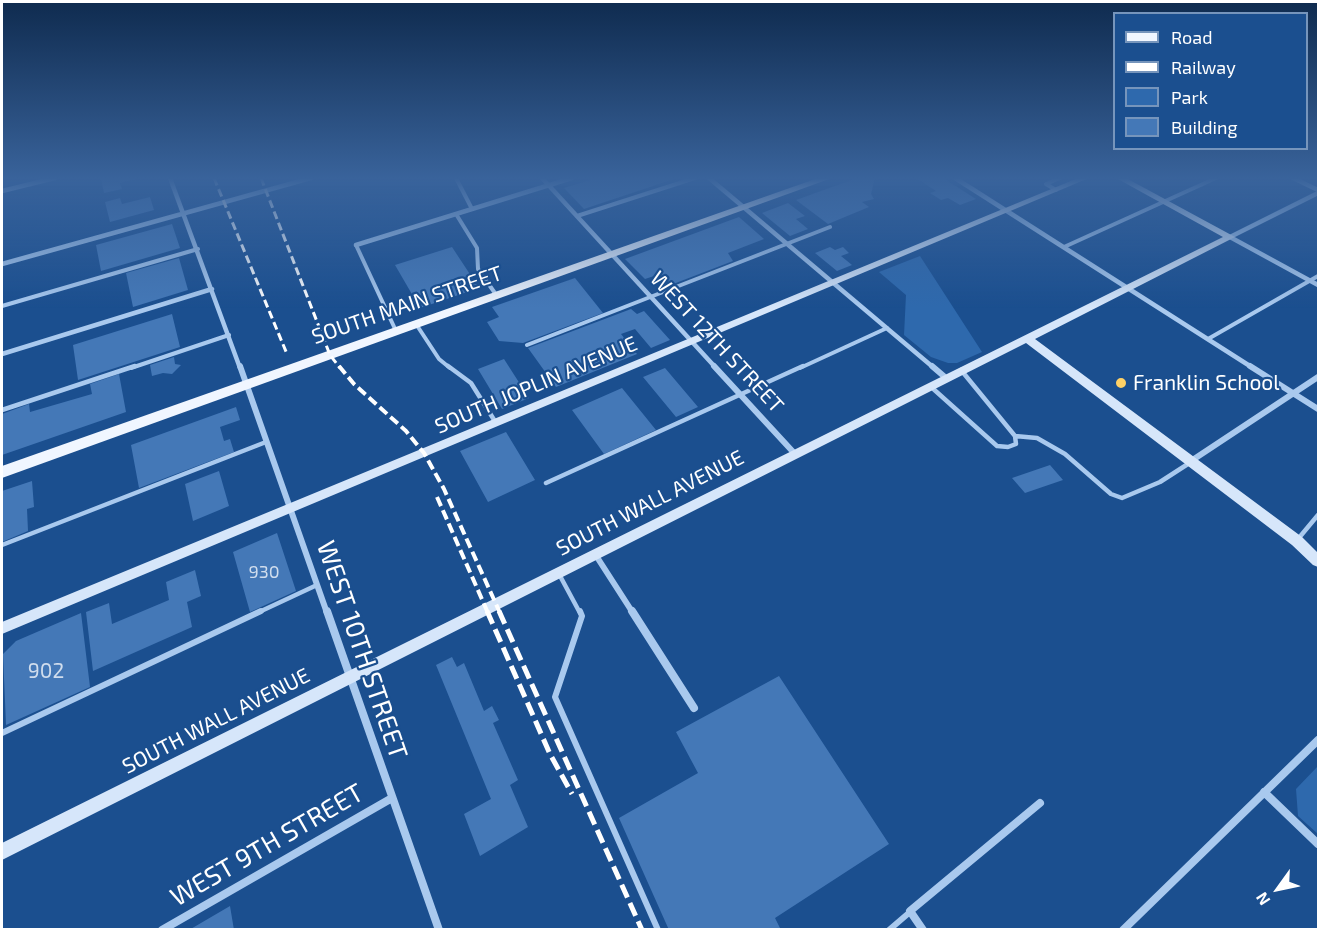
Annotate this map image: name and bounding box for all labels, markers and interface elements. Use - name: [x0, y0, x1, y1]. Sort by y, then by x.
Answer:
- legend: [1113, 12, 1308, 150]
- text: Road: [1171, 26, 1212, 48]
- text: Railway: [1171, 56, 1236, 78]
- text: Park: [1171, 86, 1208, 108]
- text: Building: [1171, 116, 1238, 138]
- street label: SOUTH MAIN STREET: [308, 261, 506, 349]
- street label: WEST 12TH STREET: [645, 266, 789, 418]
- street label: SOUTH JOPLIN AVENUE: [431, 331, 641, 439]
- place label: Franklin School: [1133, 370, 1279, 396]
- marker: Franklin School: [1114, 376, 1128, 390]
- street label: SOUTH WALL AVENUE: [552, 445, 748, 561]
- street label: WEST 10TH STREET: [310, 537, 414, 763]
- house number: 930: [248, 561, 280, 583]
- house number: 902: [28, 658, 64, 684]
- street label: SOUTH WALL AVENUE: [118, 663, 314, 779]
- street label: WEST 9TH STREET: [165, 777, 369, 913]
- north arrow: [1248, 859, 1308, 919]
- text: N: [1251, 889, 1274, 909]

